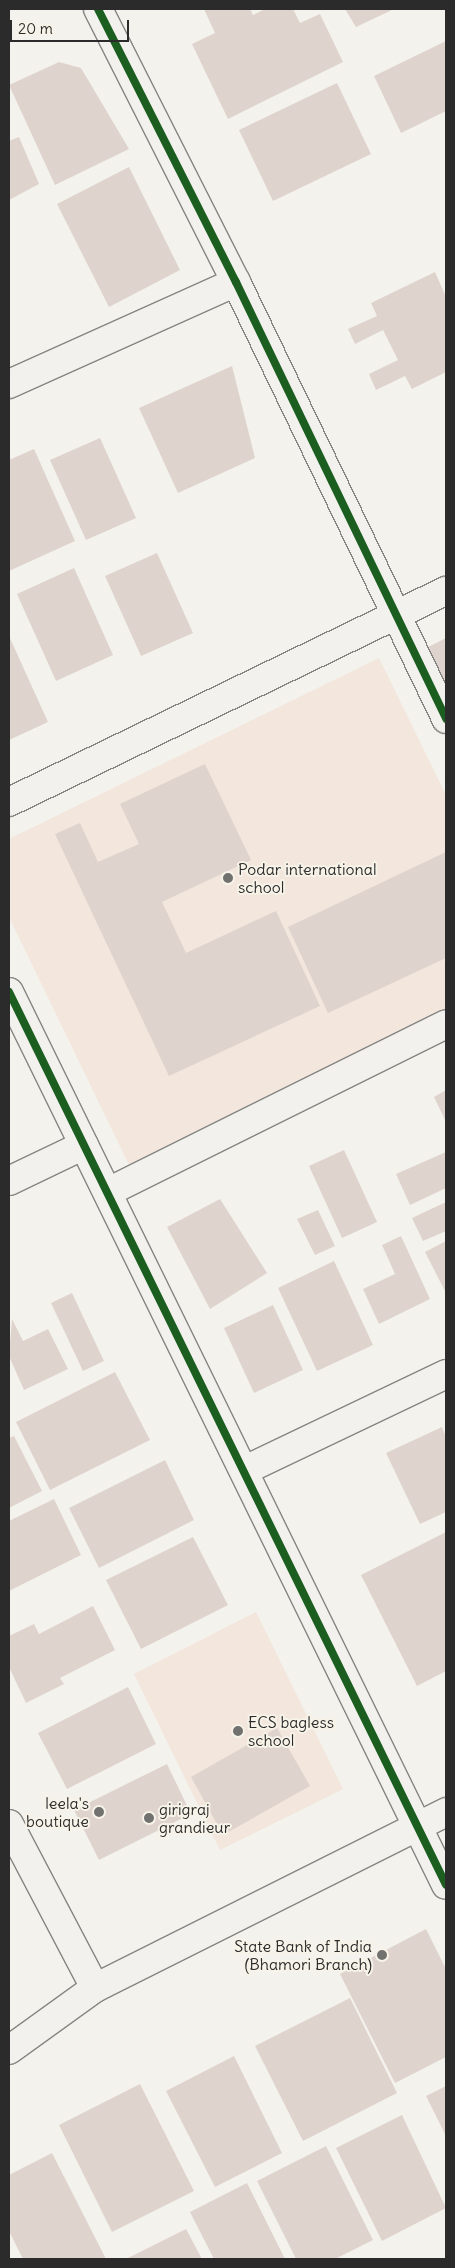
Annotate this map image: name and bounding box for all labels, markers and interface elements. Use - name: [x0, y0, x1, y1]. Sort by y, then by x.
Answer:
- scale bar: [12, 10, 131, 42]
- text: 20 m: [18, 19, 53, 38]
- place label: Podar international school: [238, 859, 377, 897]
- marker: Podar international school: [222, 872, 234, 884]
- place label: ECS bagless school: [248, 1712, 334, 1750]
- marker: ECS bagless school: [232, 1725, 244, 1737]
- place label: leela's boutique: [26, 1793, 89, 1831]
- place label: girigraj grandieur: [159, 1799, 230, 1837]
- marker: leela's boutique: [93, 1806, 105, 1818]
- marker: girigraj grandieur: [143, 1812, 155, 1824]
- place label: State Bank of India (Bhamori Branch): [234, 1936, 372, 1974]
- marker: State Bank of India (Bhamori Branch): [376, 1949, 388, 1961]

